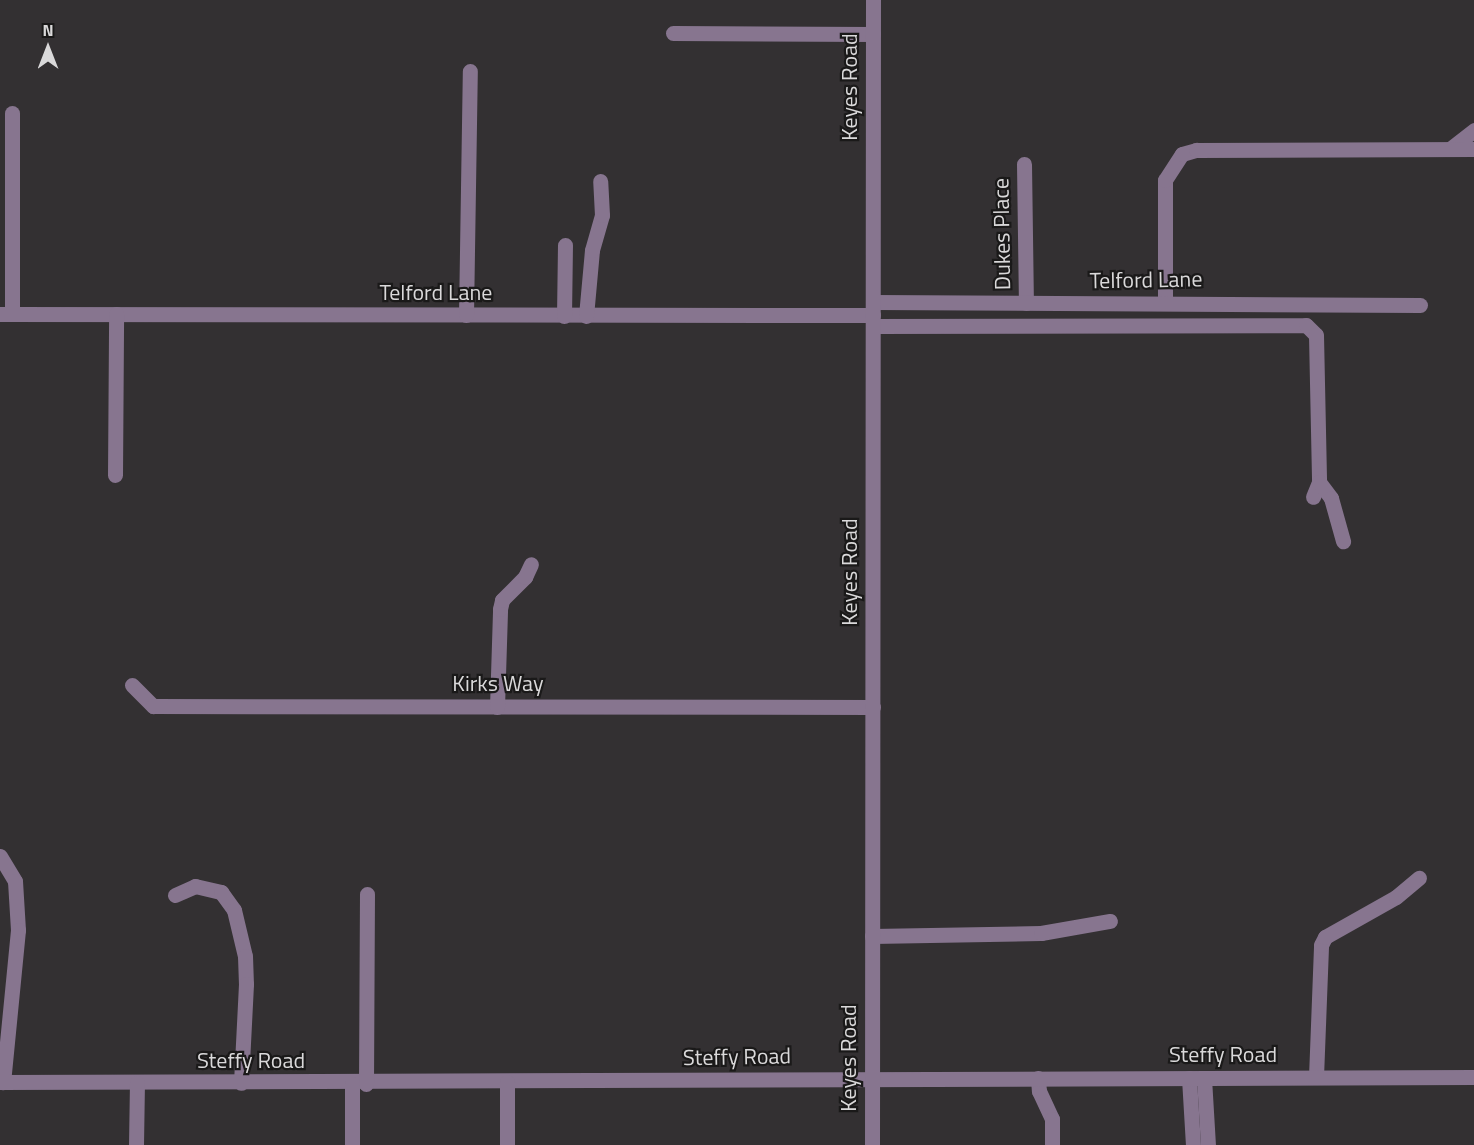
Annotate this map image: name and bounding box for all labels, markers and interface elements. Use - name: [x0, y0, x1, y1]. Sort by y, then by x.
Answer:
- north arrow: [18, 18, 78, 78]
- text: N: [42, 18, 54, 42]
- street label: Keyes Road: [837, 33, 863, 141]
- street label: Dukes Place: [988, 178, 1016, 290]
- street label: Telford Lane: [1089, 266, 1203, 294]
- street label: Telford Lane: [380, 280, 492, 306]
- street label: Keyes Road: [837, 518, 863, 626]
- street label: Kirks Way: [452, 671, 544, 697]
- street label: Keyes Road: [836, 1004, 862, 1112]
- street label: Steffy Road: [1169, 1042, 1277, 1068]
- street label: Steffy Road: [683, 1043, 791, 1071]
- street label: Steffy Road: [197, 1048, 305, 1074]

